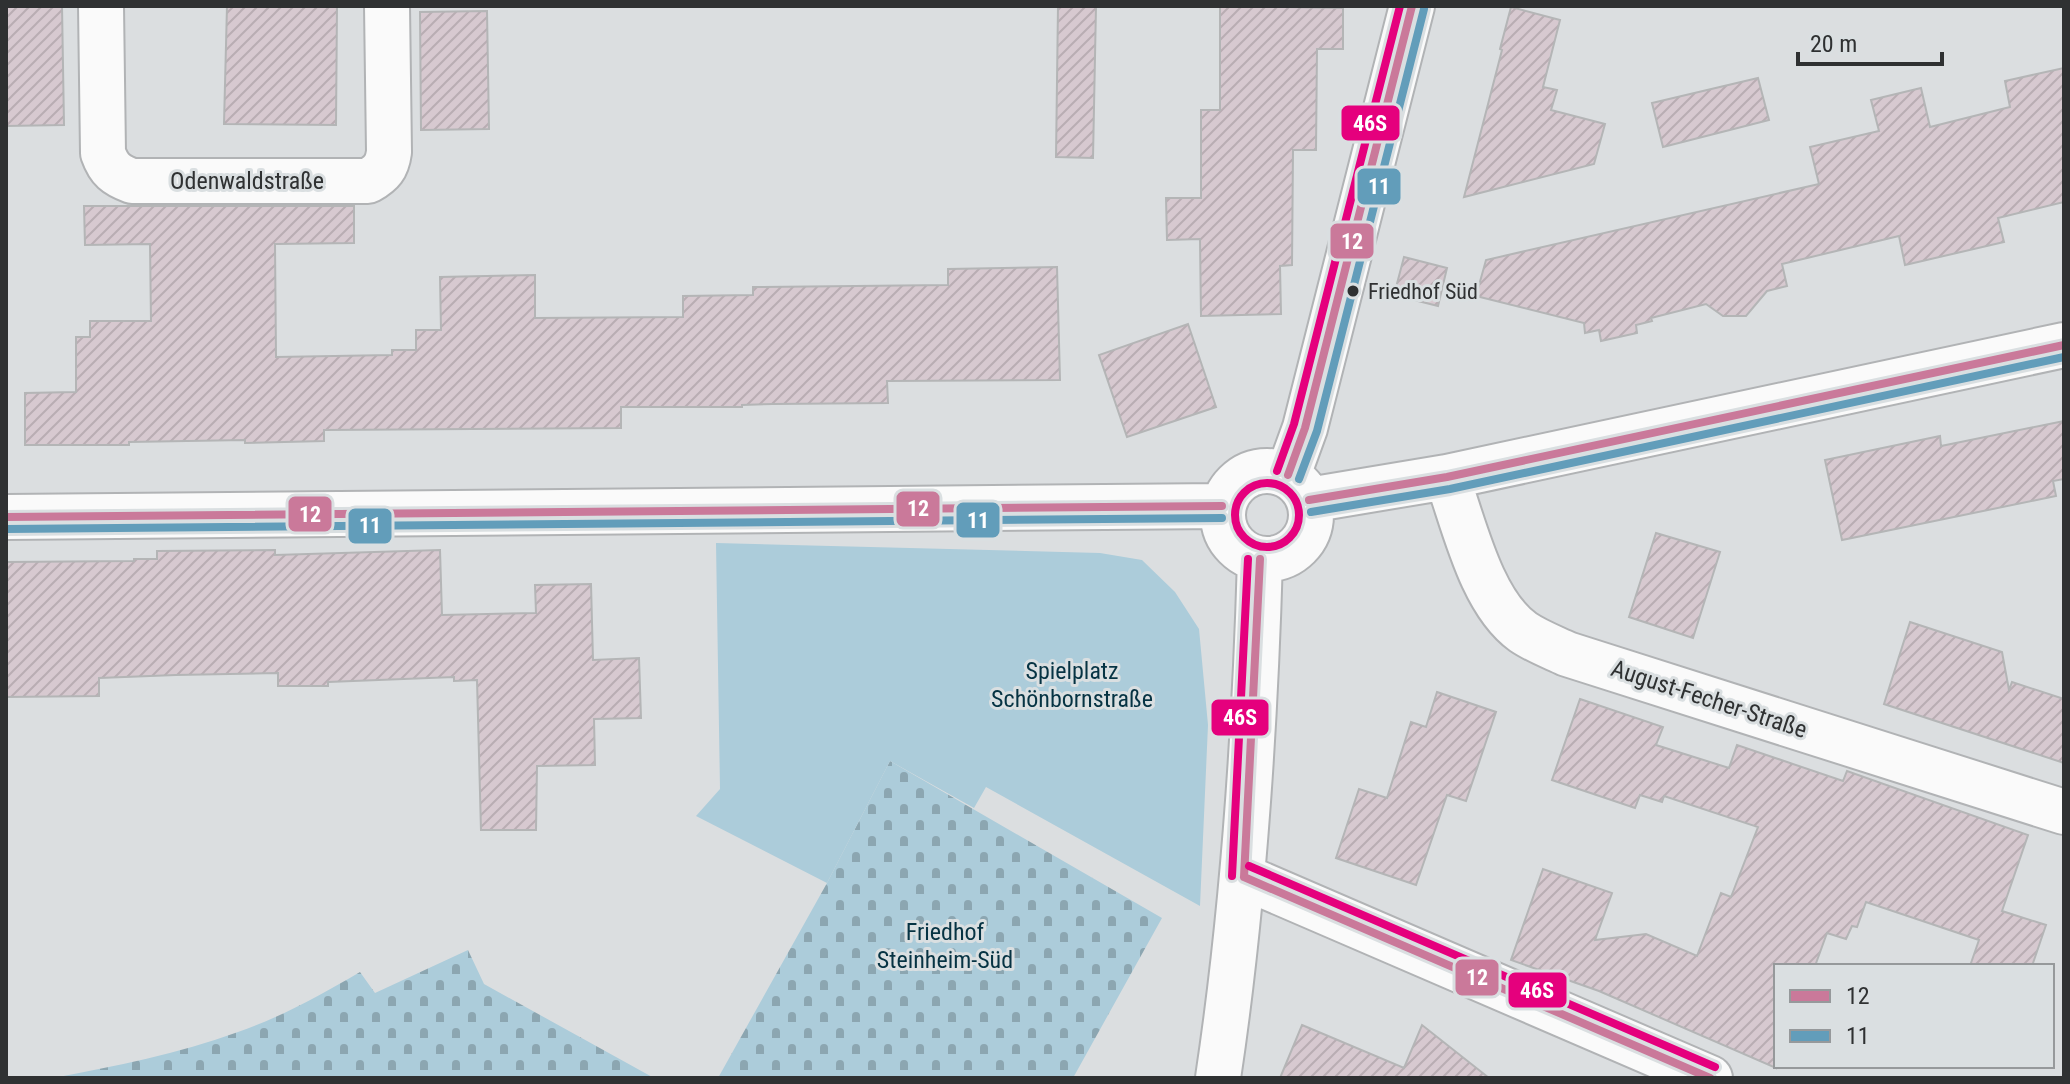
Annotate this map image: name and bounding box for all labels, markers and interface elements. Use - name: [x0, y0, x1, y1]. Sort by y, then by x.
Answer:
- scale bar: [1798, 16, 1942, 66]
- text: 20 m: [1810, 30, 1857, 58]
- line badge: 46S: [1340, 104, 1401, 142]
- text: 46S: [1353, 111, 1387, 136]
- street label: Odenwaldstraße: [170, 167, 324, 195]
- line badge: 11: [1356, 167, 1402, 206]
- text: 11: [1368, 174, 1390, 199]
- line badge: 12: [1329, 222, 1375, 260]
- text: 12: [1341, 229, 1363, 254]
- place label: Friedhof Süd: [1368, 279, 1478, 304]
- marker: Friedhof Süd: [1345, 283, 1361, 299]
- line badge: 12: [895, 490, 941, 528]
- line badge: 12: [287, 495, 333, 533]
- text: 12: [907, 496, 929, 521]
- line badge: 11: [955, 501, 1001, 539]
- text: 12: [299, 502, 321, 527]
- line badge: 11: [347, 507, 393, 545]
- text: 11: [967, 508, 989, 533]
- text: 11: [359, 513, 381, 538]
- street label: August-Fecher-Straße: [1608, 654, 1810, 744]
- park label: Spielplatz Schönbornstraße: [991, 657, 1153, 713]
- line badge: 46S: [1210, 698, 1270, 737]
- text: 46S: [1223, 705, 1257, 730]
- park label: Friedhof Steinheim-Süd: [877, 918, 1013, 974]
- line badge: 12: [1454, 958, 1500, 997]
- legend: [1774, 964, 2054, 1068]
- text: 12: [1466, 965, 1488, 990]
- line badge: 46S: [1507, 971, 1568, 1009]
- text: 46S: [1520, 978, 1554, 1003]
- text: 12: [1846, 982, 1870, 1010]
- text: 11: [1846, 1022, 1870, 1050]

